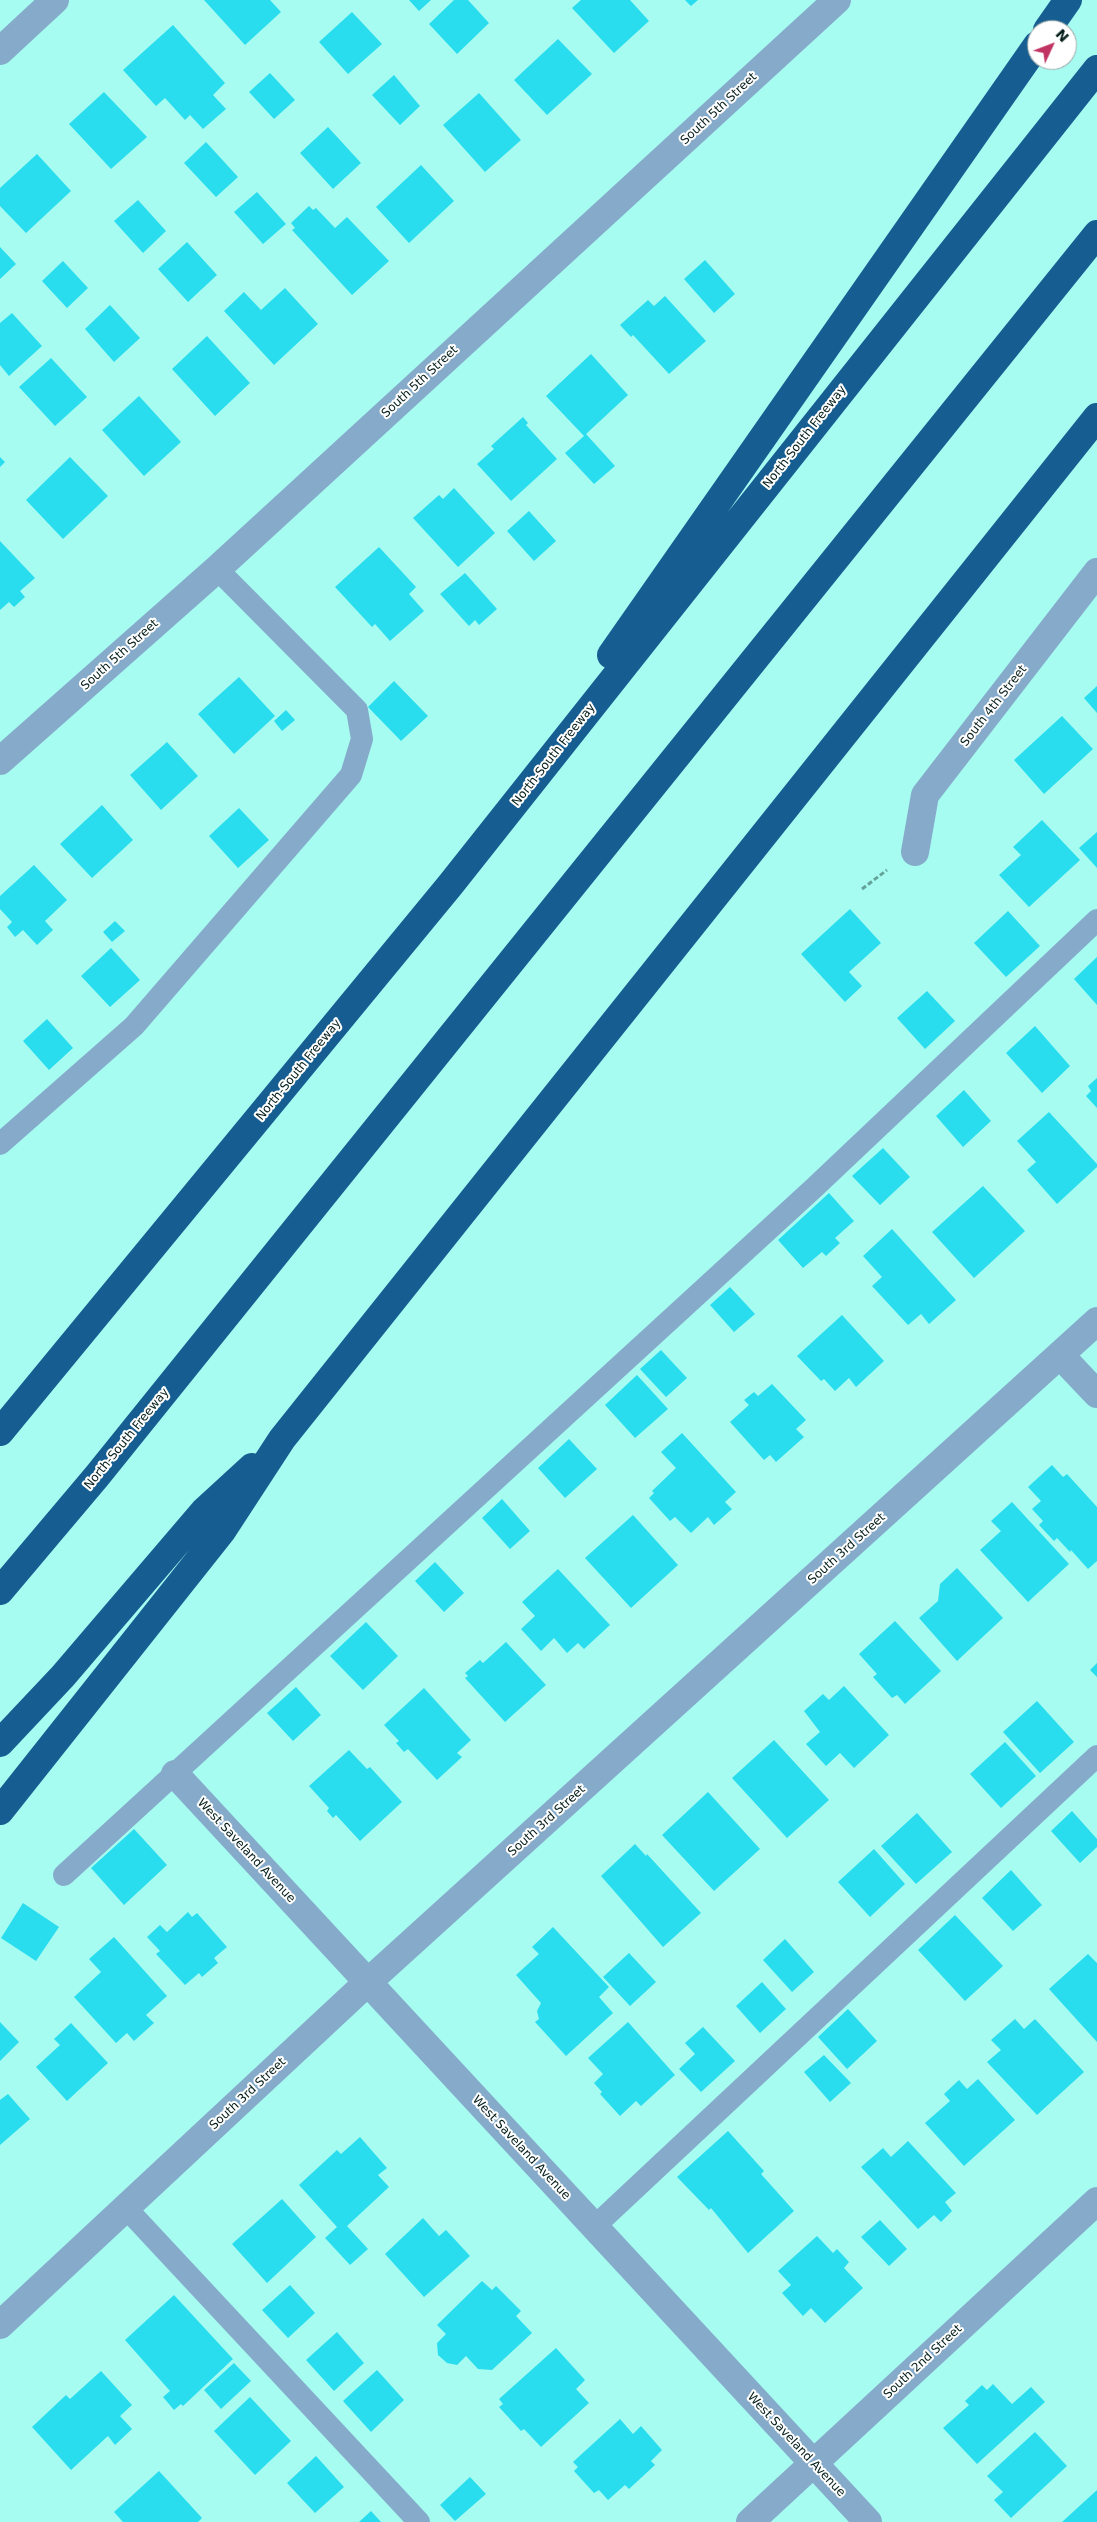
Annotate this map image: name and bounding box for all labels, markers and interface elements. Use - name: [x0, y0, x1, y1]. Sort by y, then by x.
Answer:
- north arrow: [1027, 20, 1077, 70]
- text: N: [1052, 26, 1072, 45]
- street label: South 5th Street: [678, 70, 760, 148]
- street label: South 5th Street: [379, 343, 461, 421]
- street label: North-South Freeway: [760, 383, 850, 491]
- street label: South 5th Street: [78, 617, 162, 693]
- street label: South 4th Street: [958, 663, 1030, 749]
- street label: North-South Freeway: [509, 701, 599, 809]
- street label: North-South Freeway: [254, 1016, 344, 1124]
- street label: North-South Freeway: [82, 1385, 172, 1493]
- street label: South 3rd Street: [805, 1511, 889, 1587]
- street label: South 3rd Street: [505, 1783, 589, 1859]
- street label: West Saveland Avenue: [194, 1796, 298, 1906]
- street label: South 3rd Street: [207, 2055, 289, 2133]
- street label: West Saveland Avenue: [469, 2093, 573, 2203]
- street label: South 2nd Street: [881, 2322, 965, 2402]
- street label: West Saveland Avenue: [744, 2390, 848, 2500]

